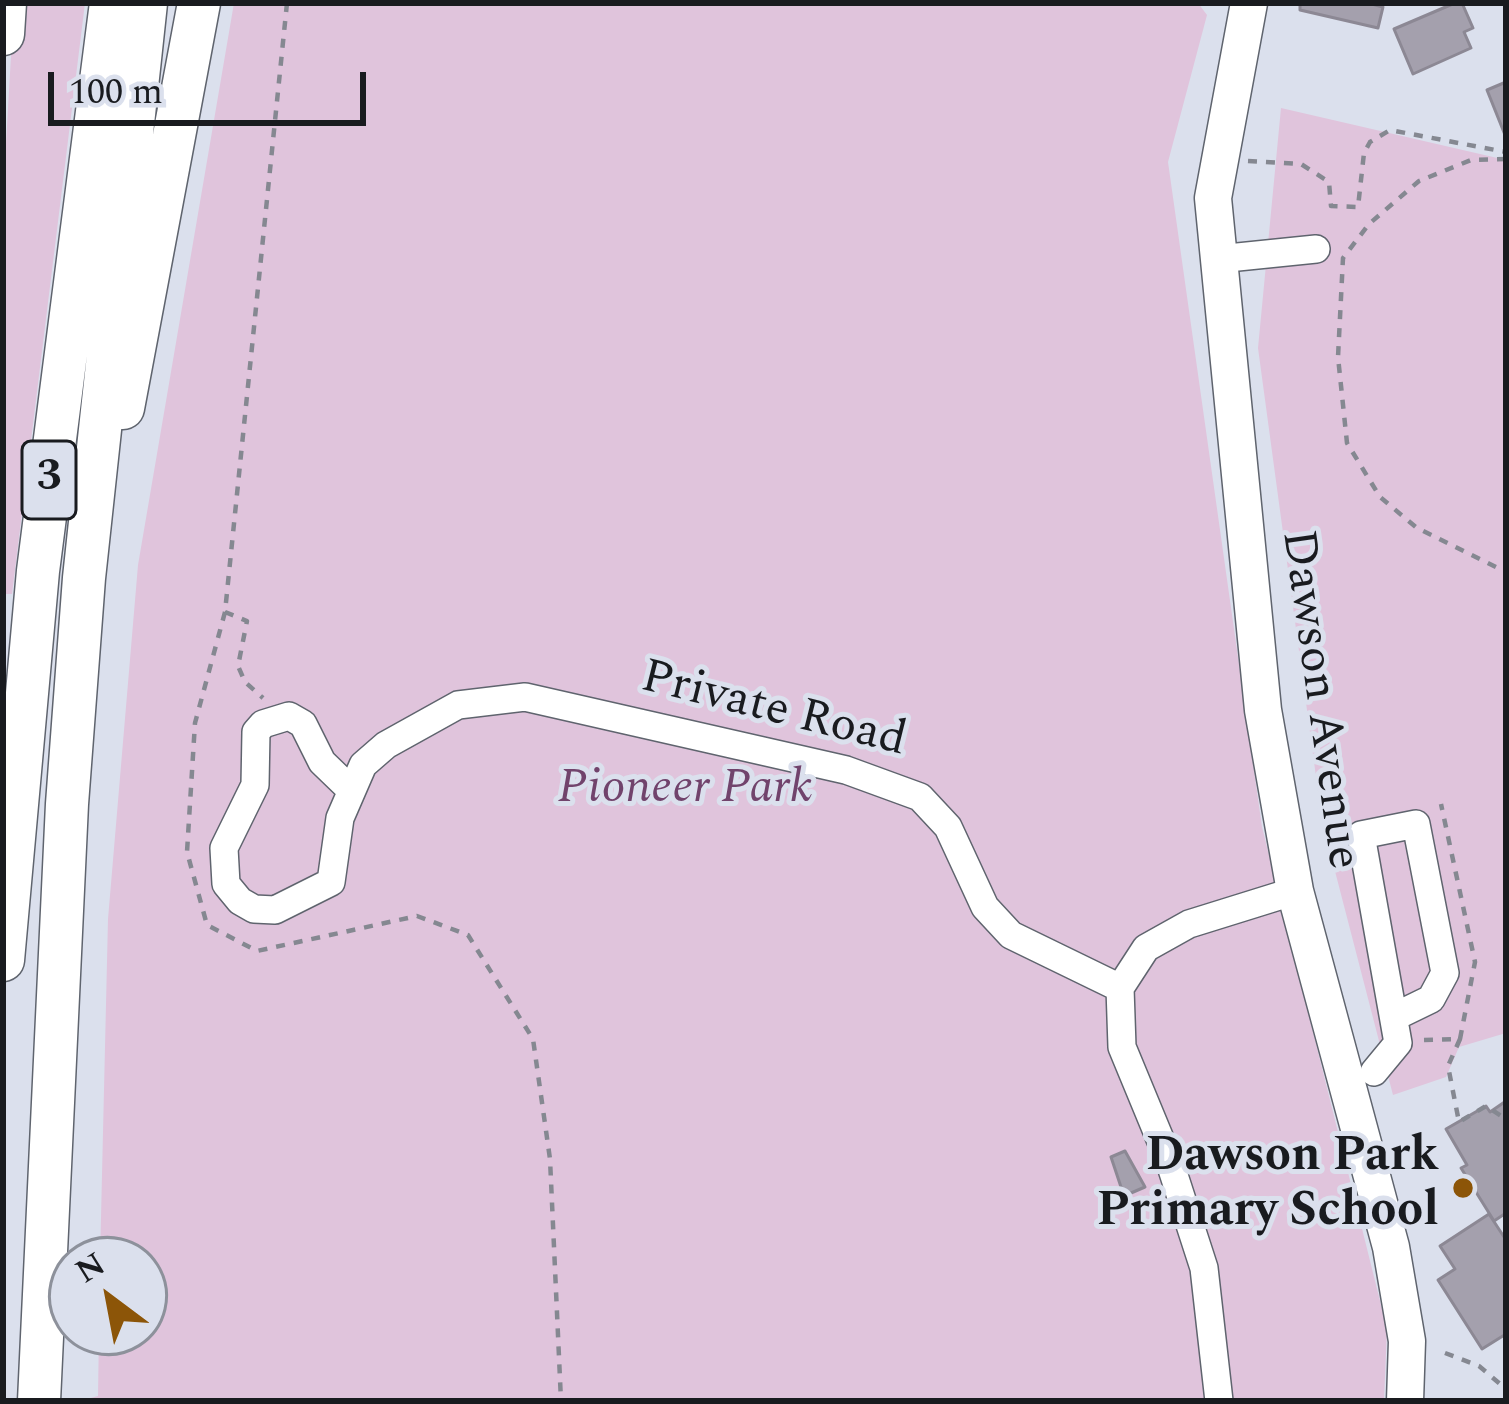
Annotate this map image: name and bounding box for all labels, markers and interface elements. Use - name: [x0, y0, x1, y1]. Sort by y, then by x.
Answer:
- scale bar: [54, 48, 372, 122]
- text: 100 m: [69, 65, 163, 120]
- road number: 3: [22, 441, 76, 519]
- street label: Dawson Avenue: [1265, 527, 1369, 873]
- street label: Private Road: [634, 651, 912, 773]
- park label: Pioneer Park: [558, 763, 812, 821]
- place label: Dawson Park Primary School: [1097, 1131, 1439, 1244]
- marker: Dawson Park Primary School: [1450, 1175, 1476, 1201]
- north arrow: [48, 1236, 168, 1356]
- text: N: [66, 1240, 115, 1296]

